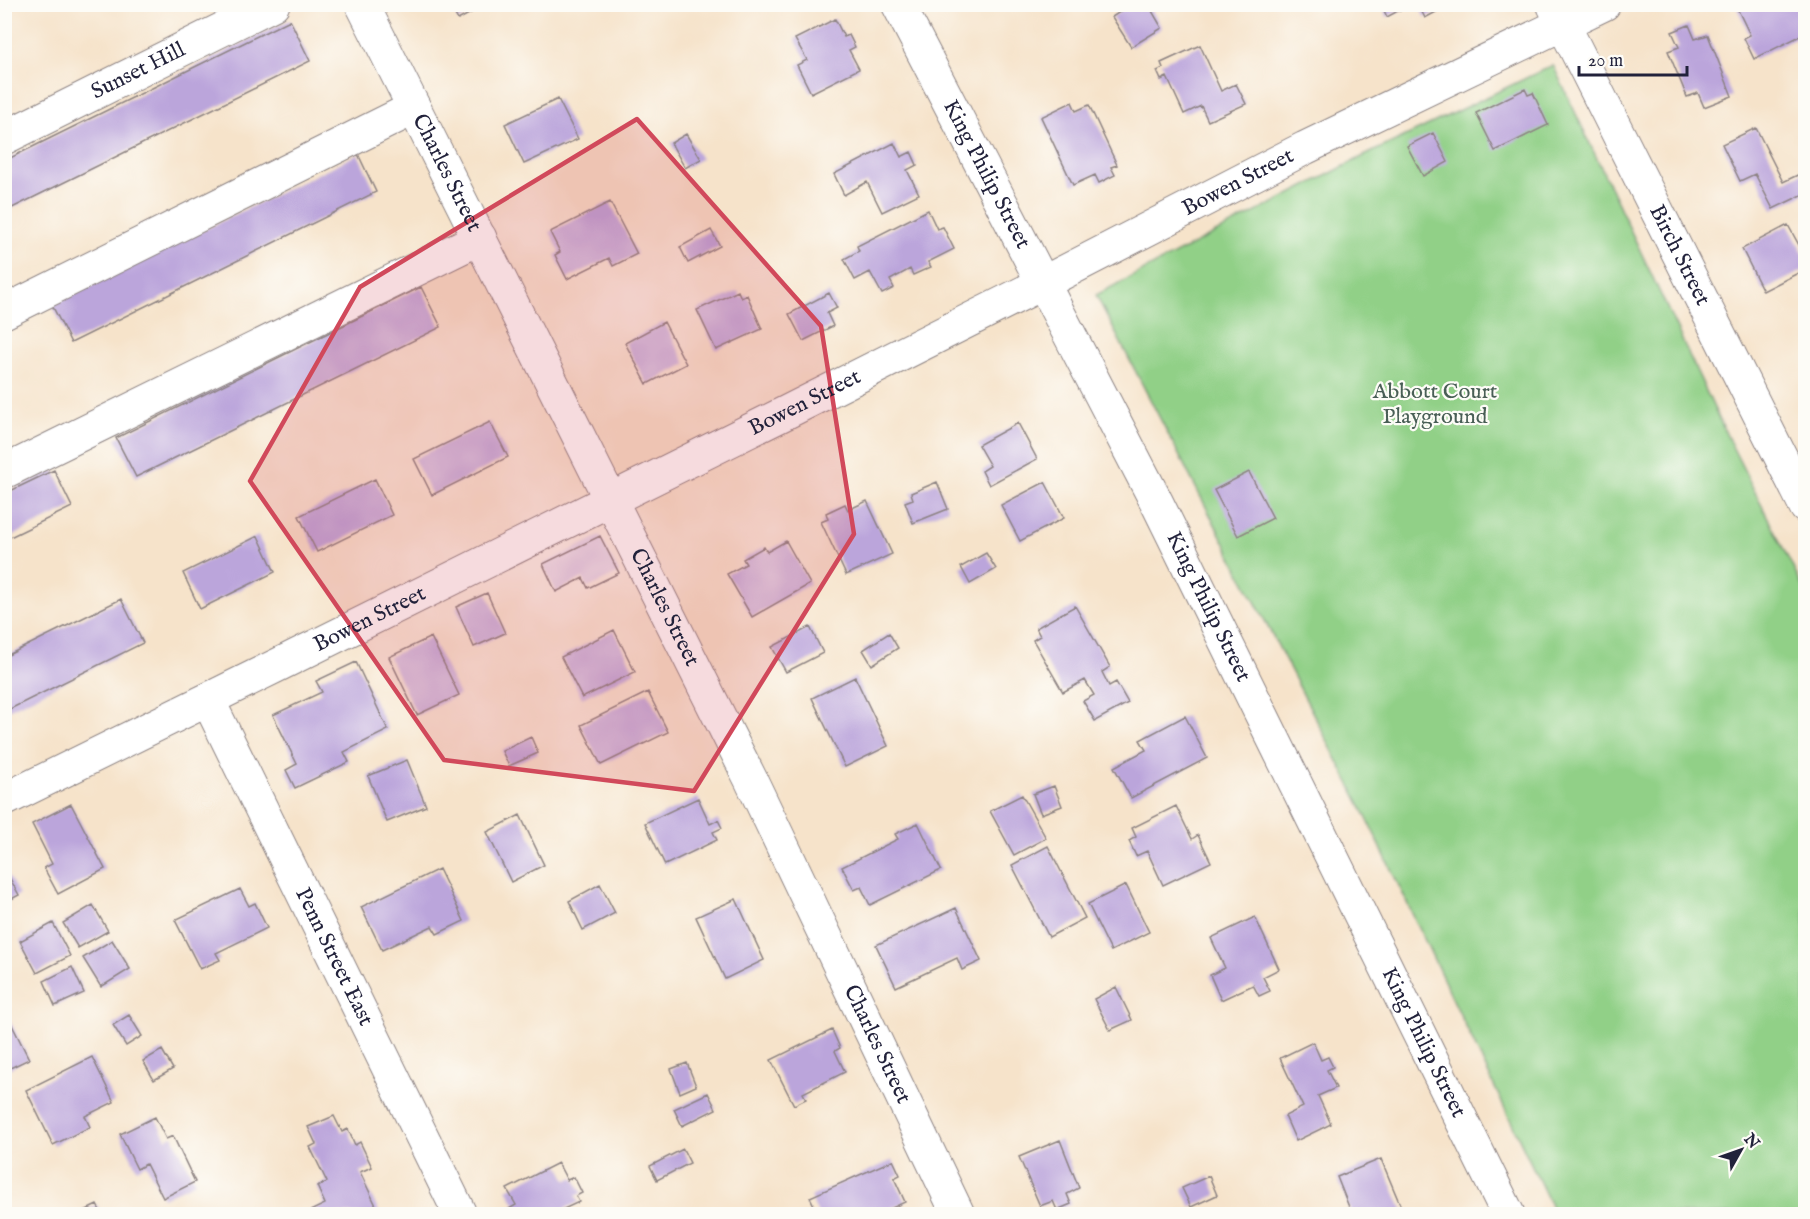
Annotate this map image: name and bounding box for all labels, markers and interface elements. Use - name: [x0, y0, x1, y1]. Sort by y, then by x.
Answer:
- street label: Sunset Hill: [87, 36, 190, 106]
- scale bar: [1579, 39, 1687, 77]
- text: 20 m: [1588, 50, 1623, 73]
- street label: King Philip Street: [936, 95, 1037, 254]
- street label: Charles Street: [405, 109, 488, 237]
- street label: Bowen Street: [1177, 142, 1299, 223]
- street label: Birch Street: [1642, 200, 1717, 311]
- street label: Bowen Street: [744, 363, 866, 443]
- park label: Abbott Court Playground: [1372, 378, 1498, 431]
- street label: King Philip Street: [1159, 527, 1257, 687]
- street label: Charles Street: [623, 544, 706, 671]
- street label: Bowen Street: [309, 579, 431, 659]
- street label: Penn Street East: [288, 883, 380, 1031]
- street label: King Philip Street: [1375, 963, 1472, 1123]
- street label: Charles Street: [837, 980, 918, 1109]
- north arrow: [1711, 1120, 1771, 1180]
- text: N: [1738, 1129, 1763, 1153]

